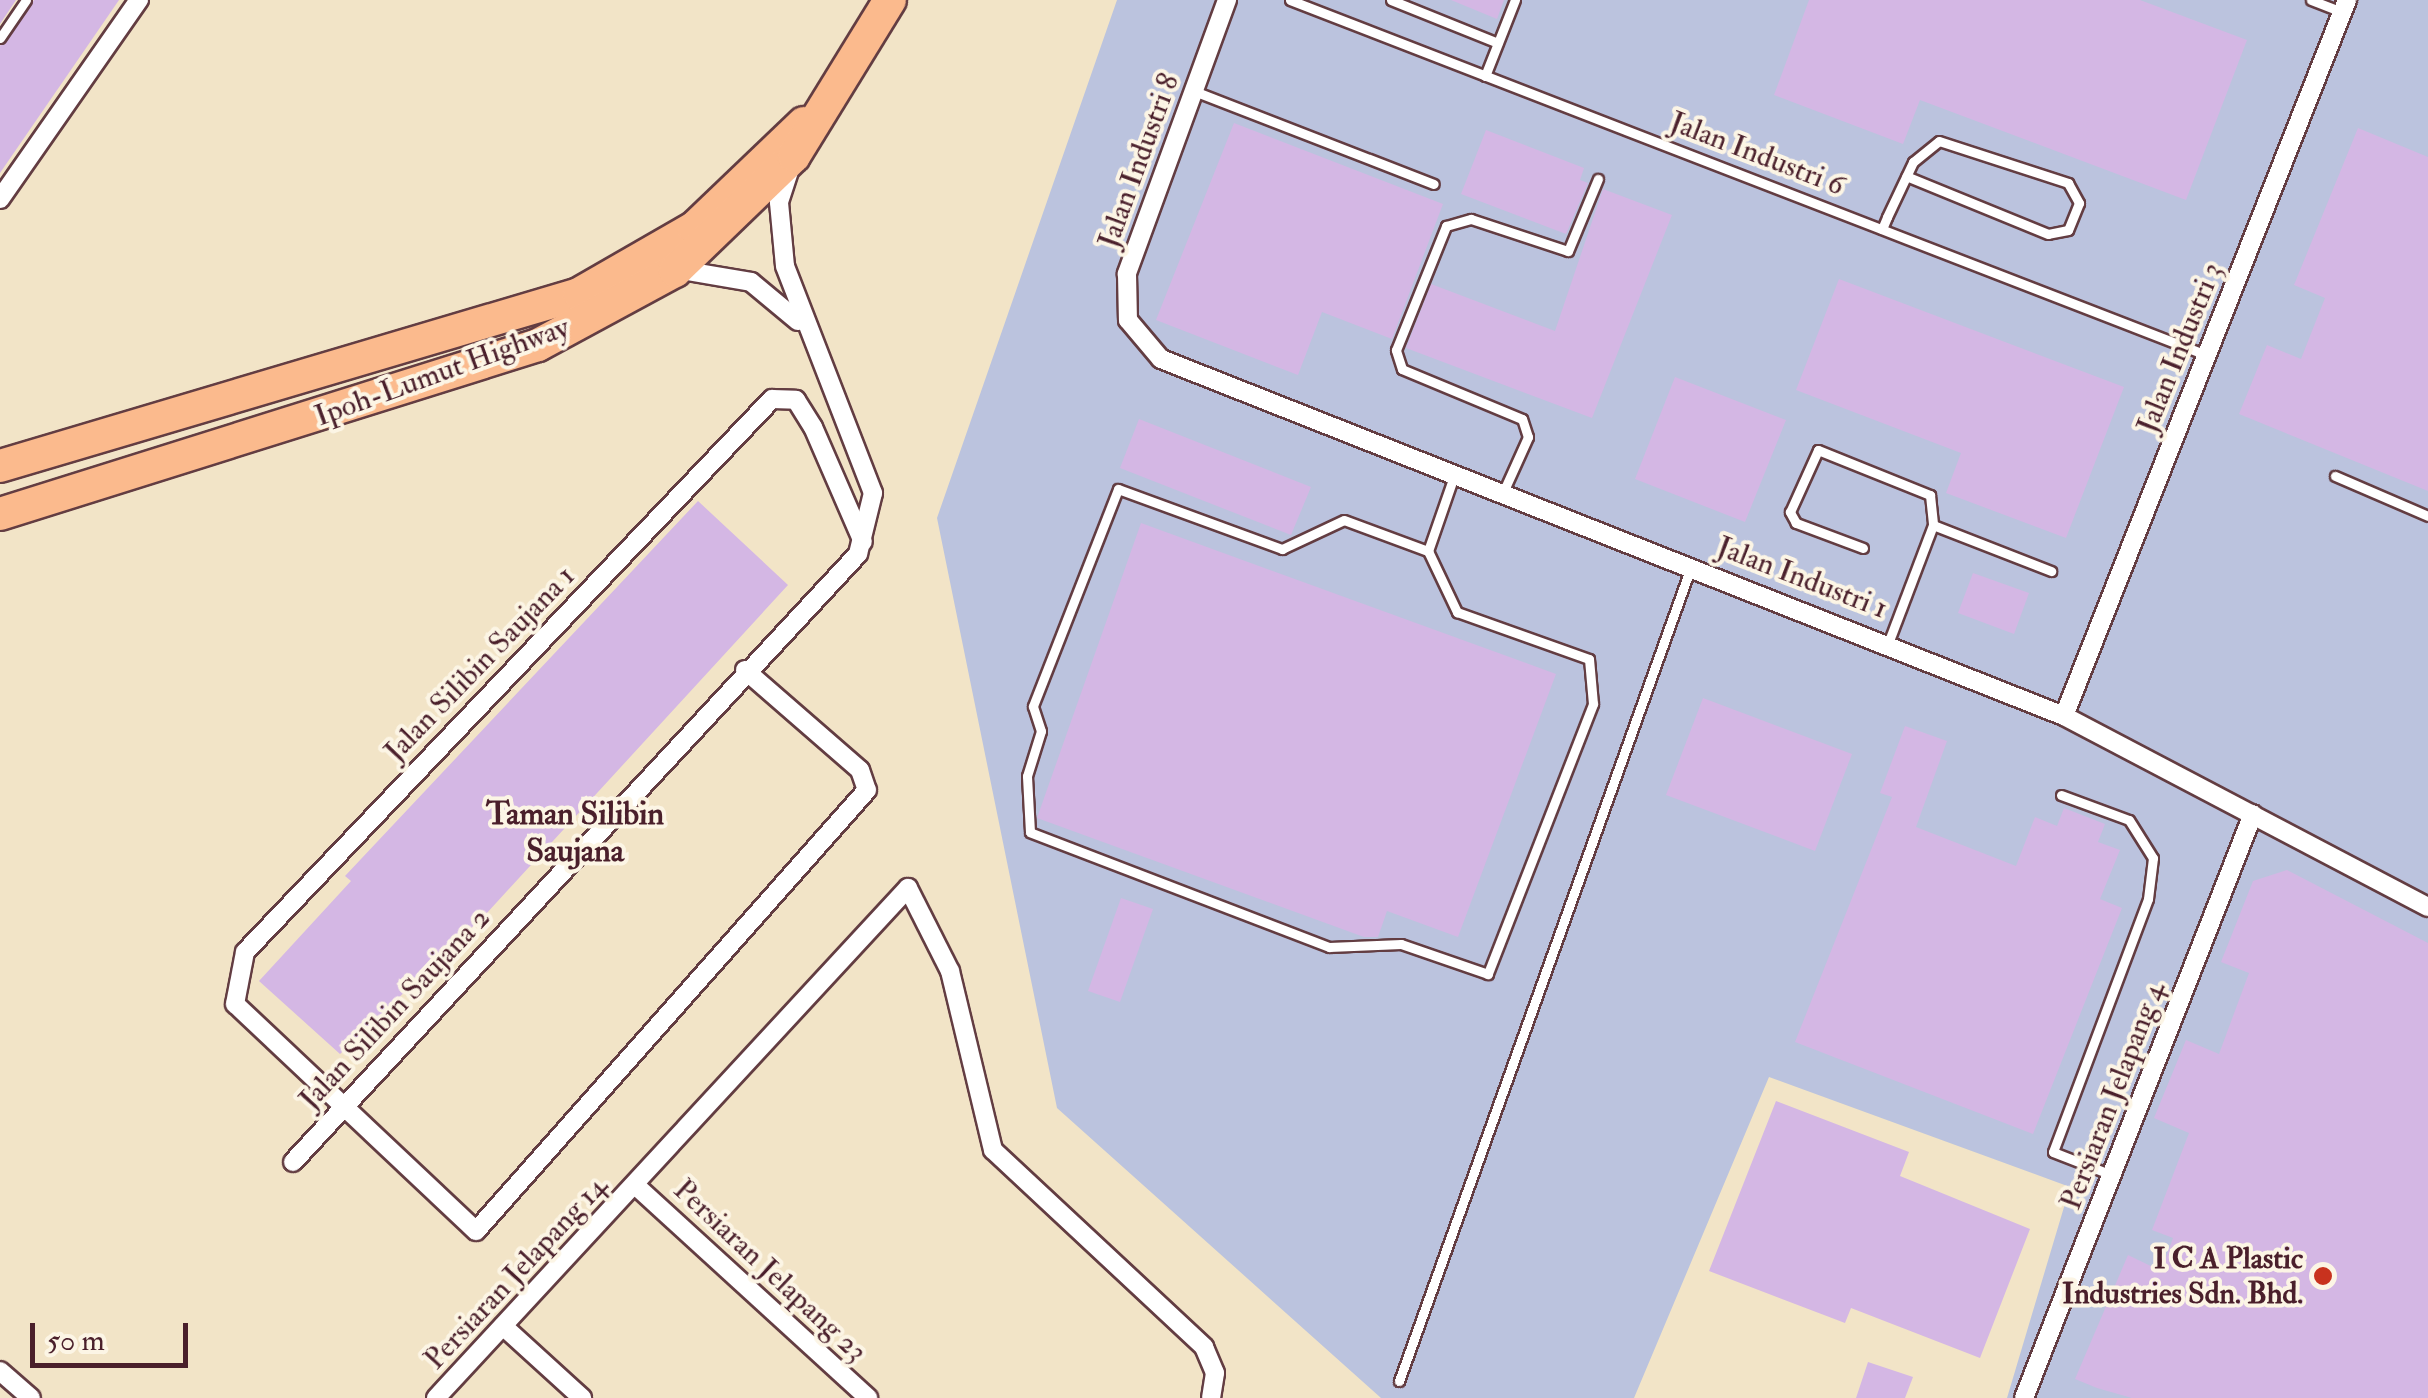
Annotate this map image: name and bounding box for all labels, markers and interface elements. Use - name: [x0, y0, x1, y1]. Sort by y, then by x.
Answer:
- street label: Jalan Industri 8: [1091, 69, 1187, 253]
- street label: Jalan Industri 6: [1665, 104, 1849, 204]
- street label: Jalan Industri 3: [2130, 258, 2230, 438]
- street label: Ipoh-Lumut Highway: [310, 309, 574, 435]
- street label: Jalan Industri 1: [1712, 529, 1892, 627]
- street label: Jalan Silibin Saujana 1: [377, 558, 583, 770]
- district label: Taman Silibin Saujana: [486, 796, 664, 871]
- street label: Jalan Silibin Saujana 2: [292, 900, 498, 1118]
- street label: Persiaran Jelapang 4: [2053, 977, 2173, 1215]
- street label: Persiaran Jelapang 14: [417, 1169, 615, 1377]
- street label: Persiaran Jelapang 23: [666, 1172, 874, 1370]
- place label: I C A Plastic Industries Sdn. Bhd.: [2062, 1241, 2303, 1312]
- marker: I C A Plastic Industries Sdn. Bhd.: [2312, 1265, 2334, 1287]
- scale bar: [35, 1303, 192, 1365]
- text: 50 m: [47, 1322, 105, 1359]

